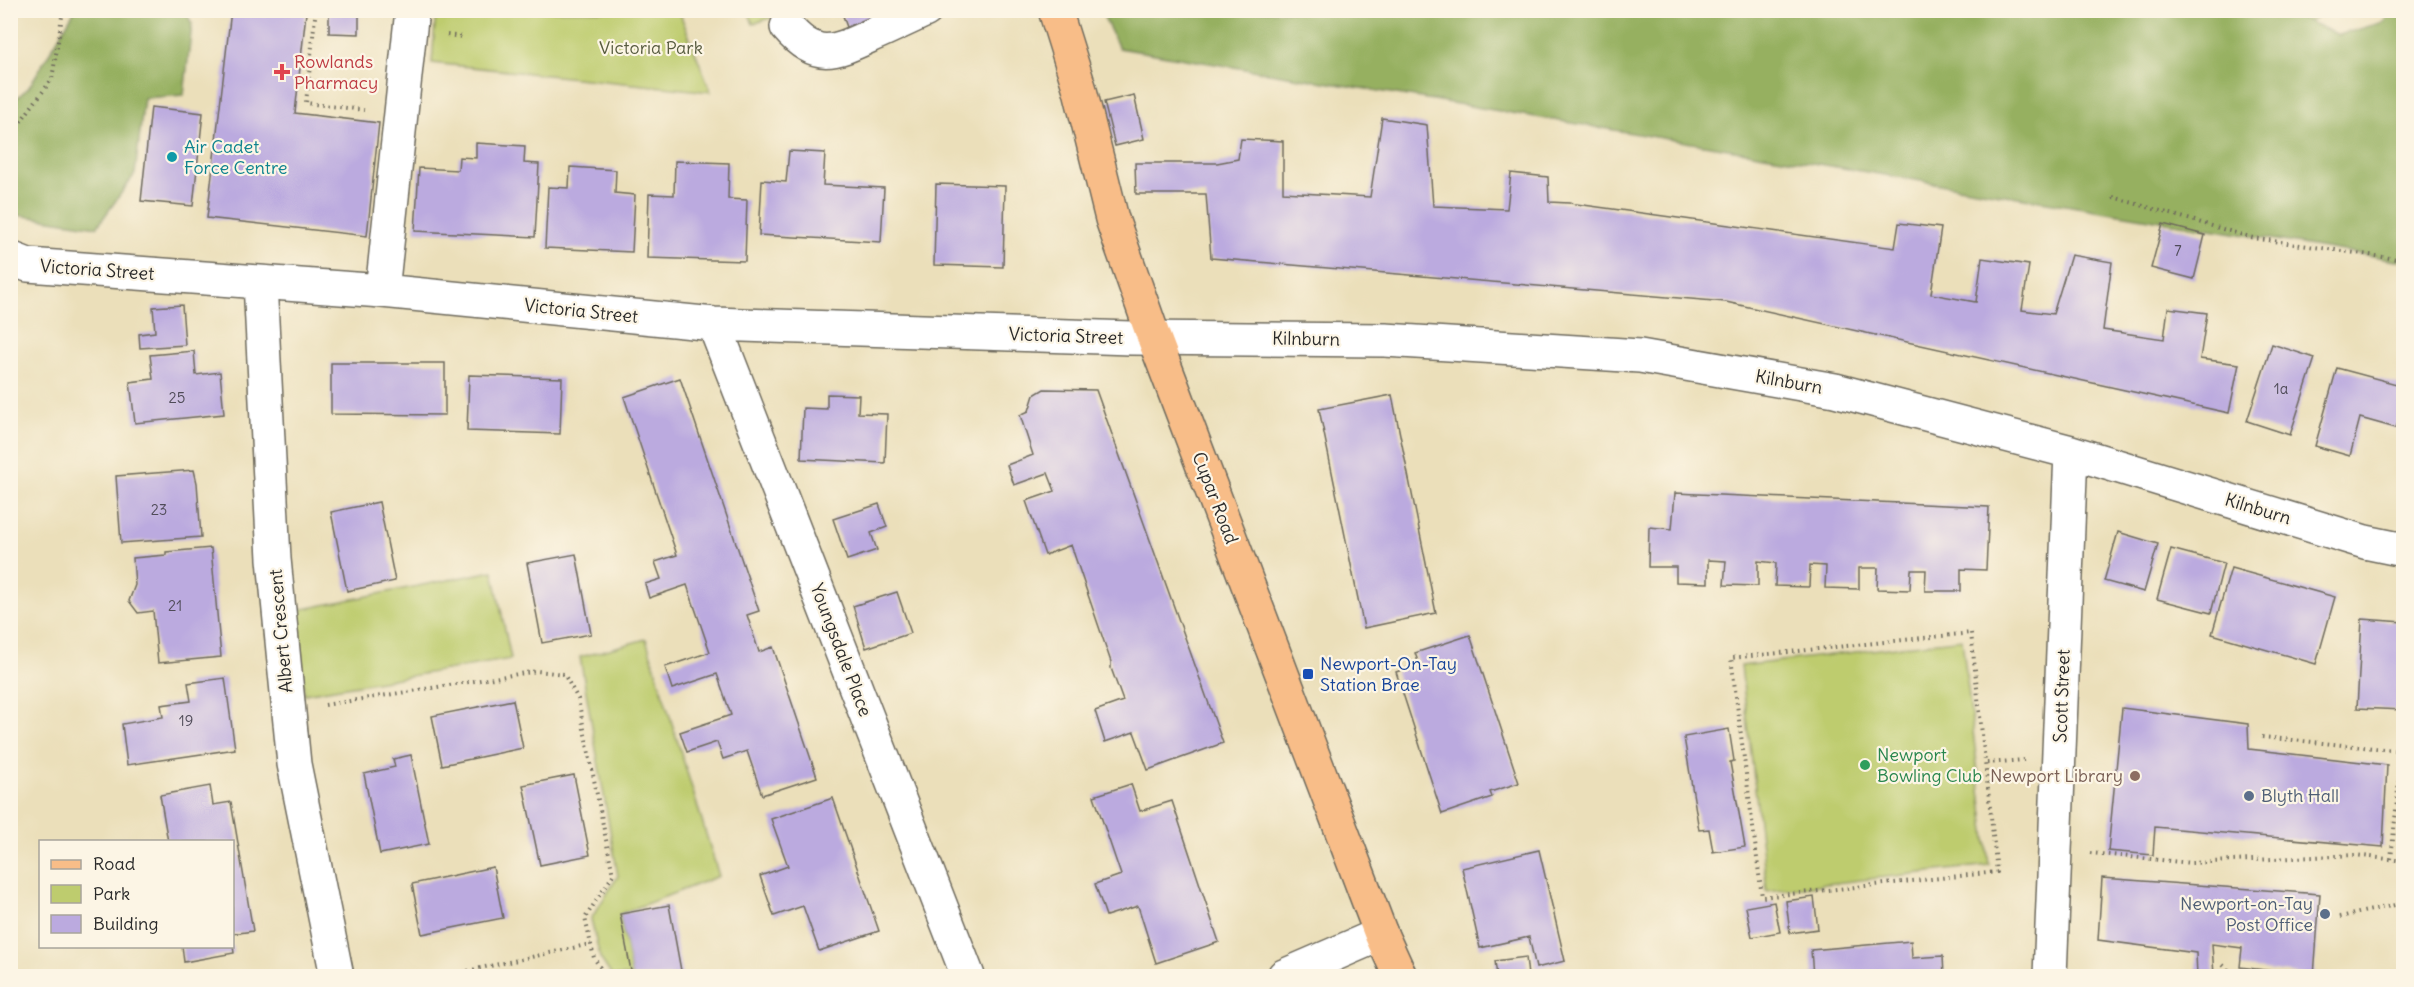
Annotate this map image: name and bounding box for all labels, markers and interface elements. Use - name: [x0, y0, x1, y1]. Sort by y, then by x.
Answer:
- park label: Victoria Park: [599, 36, 703, 59]
- place label: Rowlands Pharmacy: [294, 50, 378, 94]
- marker: Rowlands Pharmacy: [275, 65, 289, 79]
- place label: Air Cadet Force Centre: [184, 135, 287, 179]
- marker: Air Cadet Force Centre: [165, 150, 179, 164]
- house number: 7: [2174, 241, 2182, 260]
- street label: Victoria Street: [39, 254, 155, 285]
- street label: Victoria Street: [523, 293, 639, 328]
- street label: Victoria Street: [1008, 322, 1124, 349]
- street label: Kilnburn: [1272, 326, 1340, 351]
- street label: Kilnburn: [1754, 364, 1824, 399]
- house number: 1a: [2274, 379, 2289, 398]
- house number: 25: [169, 388, 185, 407]
- street label: Cupar Road: [1187, 449, 1244, 547]
- street label: Kilnburn: [2222, 488, 2294, 529]
- house number: 23: [151, 500, 167, 519]
- street label: Albert Crescent: [264, 568, 297, 694]
- street label: Youngsdale Place: [806, 580, 877, 720]
- house number: 21: [168, 596, 182, 615]
- street label: Scott Street: [2048, 649, 2075, 743]
- place label: Newport-On-Tay Station Brae: [1320, 652, 1457, 696]
- marker: Newport-On-Tay Station Brae: [1301, 667, 1315, 681]
- house number: 19: [179, 711, 193, 730]
- place label: Newport Bowling Club: [1877, 743, 1982, 787]
- marker: Newport Bowling Club: [1858, 758, 1872, 772]
- place label: Newport Library: [1990, 764, 2123, 787]
- marker: Newport Library: [2128, 769, 2142, 783]
- place label: Blyth Hall: [2261, 784, 2339, 807]
- marker: Blyth Hall: [2242, 789, 2256, 803]
- legend: [39, 840, 234, 948]
- text: Road: [93, 852, 136, 875]
- text: Park: [93, 882, 130, 905]
- place label: Newport-on-Tay Post Office: [2180, 892, 2313, 936]
- marker: Newport-on-Tay Post Office: [2318, 907, 2332, 921]
- text: Building: [93, 912, 158, 935]

